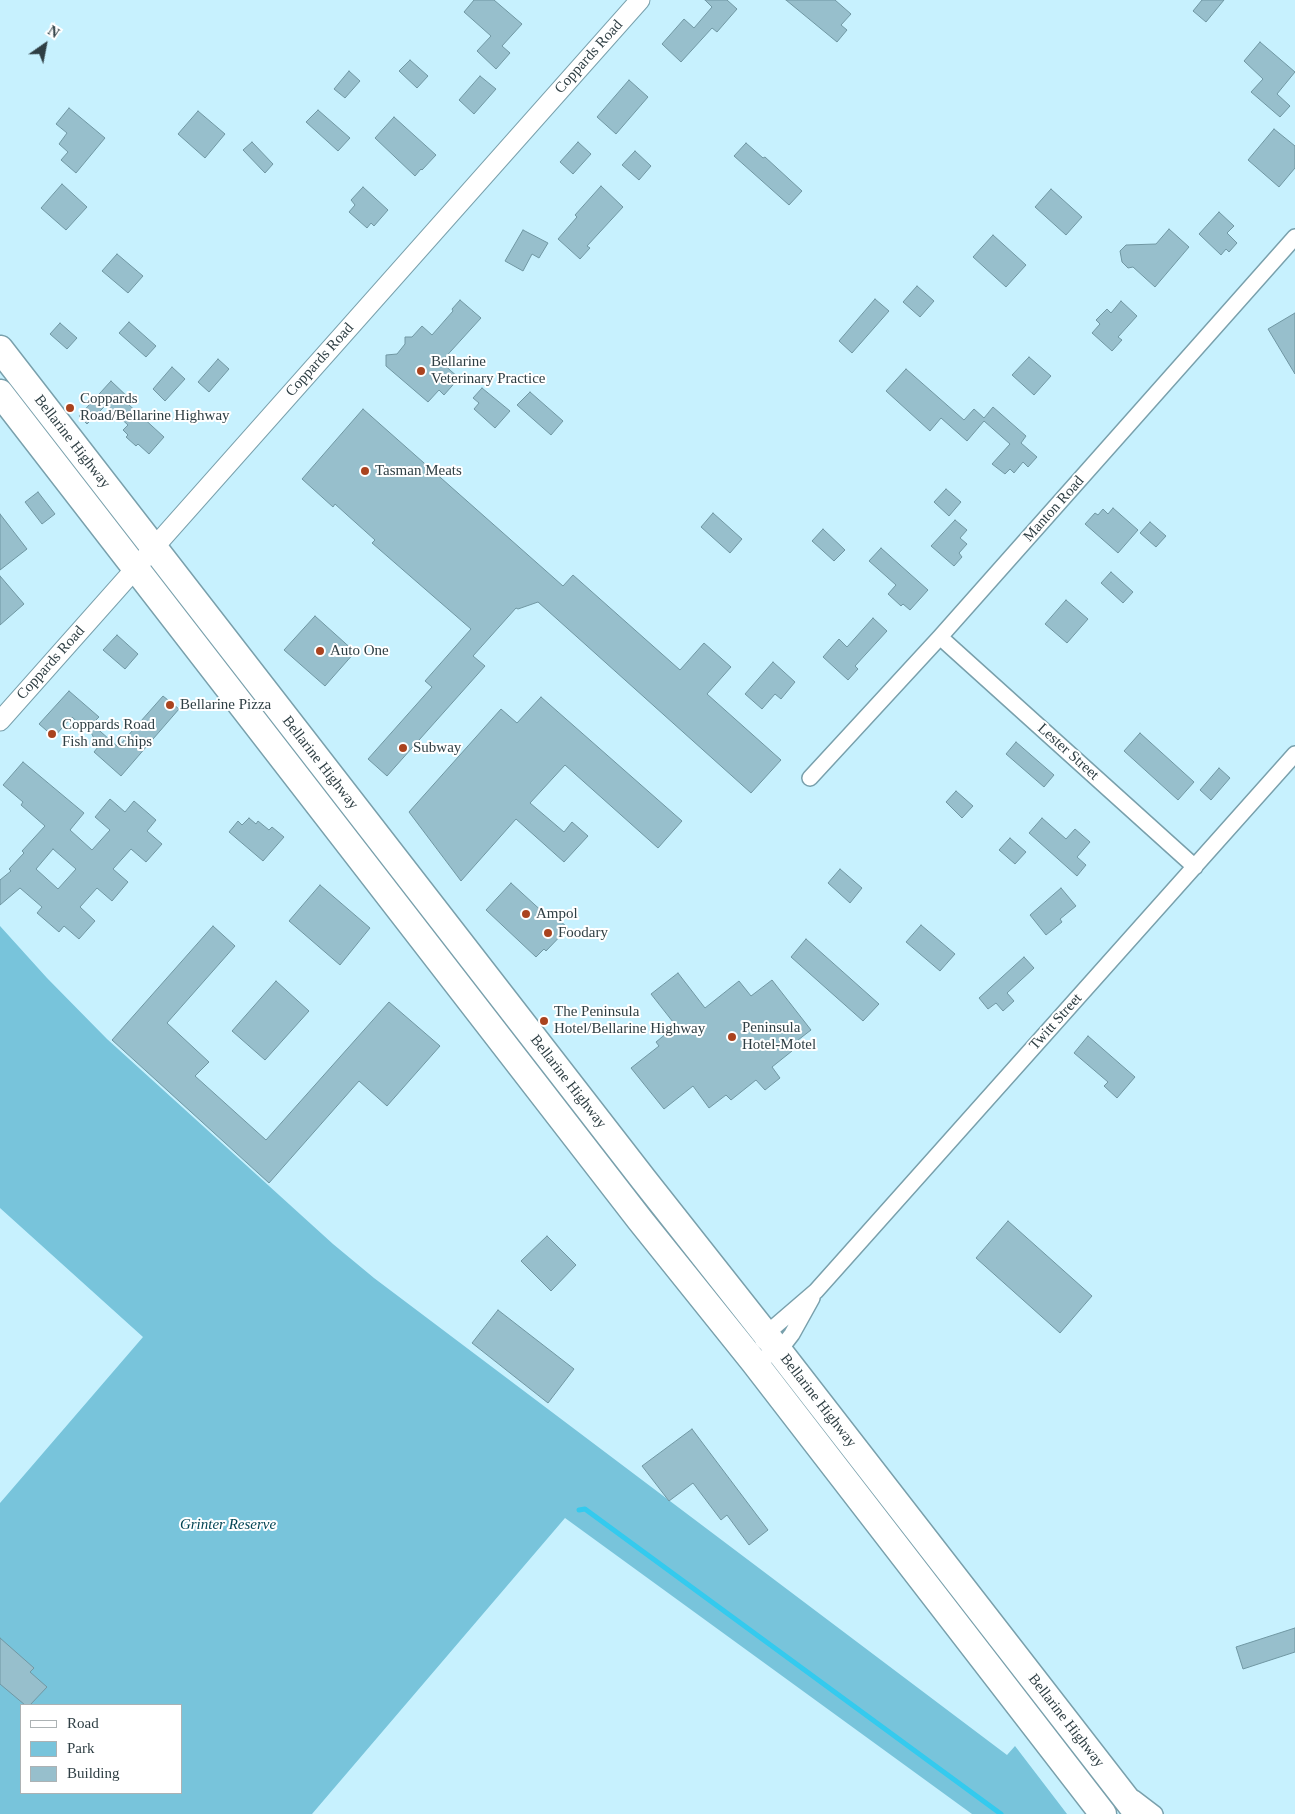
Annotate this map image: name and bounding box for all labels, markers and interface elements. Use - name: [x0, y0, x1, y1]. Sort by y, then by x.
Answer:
- street label: Coppards Road: [551, 16, 627, 98]
- north arrow: [20, 20, 70, 70]
- text: N: [45, 23, 62, 41]
- street label: Coppards Road: [282, 319, 358, 401]
- place label: Bellarine Veterinary Practice: [431, 353, 546, 388]
- marker: Bellarine Veterinary Practice: [415, 365, 427, 377]
- place label: Coppards Road/Bellarine Highway: [80, 390, 230, 425]
- street label: Bellarine Highway: [30, 392, 114, 492]
- marker: Coppards Road/Bellarine Highway: [64, 402, 76, 414]
- place label: Tasman Meats: [375, 462, 462, 480]
- marker: Tasman Meats: [359, 465, 371, 477]
- street label: Manton Road: [1020, 472, 1088, 546]
- street label: Coppards Road: [13, 622, 89, 704]
- place label: Auto One: [330, 642, 389, 660]
- marker: Auto One: [314, 645, 326, 657]
- place label: Bellarine Pizza: [180, 696, 271, 714]
- marker: Bellarine Pizza: [164, 699, 176, 711]
- street label: Bellarine Highway: [278, 713, 362, 813]
- place label: Coppards Road Fish and Chips: [62, 716, 155, 751]
- street label: Lester Street: [1034, 720, 1102, 784]
- marker: Coppards Road Fish and Chips: [46, 728, 58, 740]
- place label: Subway: [413, 739, 461, 757]
- marker: Subway: [397, 742, 409, 754]
- place label: Ampol: [536, 905, 578, 923]
- marker: Ampol: [520, 908, 532, 920]
- place label: Foodary: [558, 924, 608, 942]
- marker: Foodary: [542, 927, 554, 939]
- street label: Twitt Street: [1026, 990, 1086, 1054]
- place label: The Peninsula Hotel/Bellarine Highway: [554, 1003, 705, 1038]
- marker: The Peninsula Hotel/Bellarine Highway: [538, 1015, 550, 1027]
- place label: Peninsula Hotel-Motel: [742, 1019, 816, 1054]
- marker: Peninsula Hotel-Motel: [726, 1031, 738, 1043]
- street label: Bellarine Highway: [526, 1032, 610, 1132]
- street label: Bellarine Highway: [776, 1351, 860, 1451]
- park label: Grinter Reserve: [180, 1516, 276, 1534]
- street label: Bellarine Highway: [1024, 1671, 1108, 1771]
- legend: [20, 1704, 182, 1794]
- text: Road: [67, 1715, 99, 1731]
- text: Park: [67, 1740, 95, 1756]
- text: Building: [67, 1765, 120, 1781]

